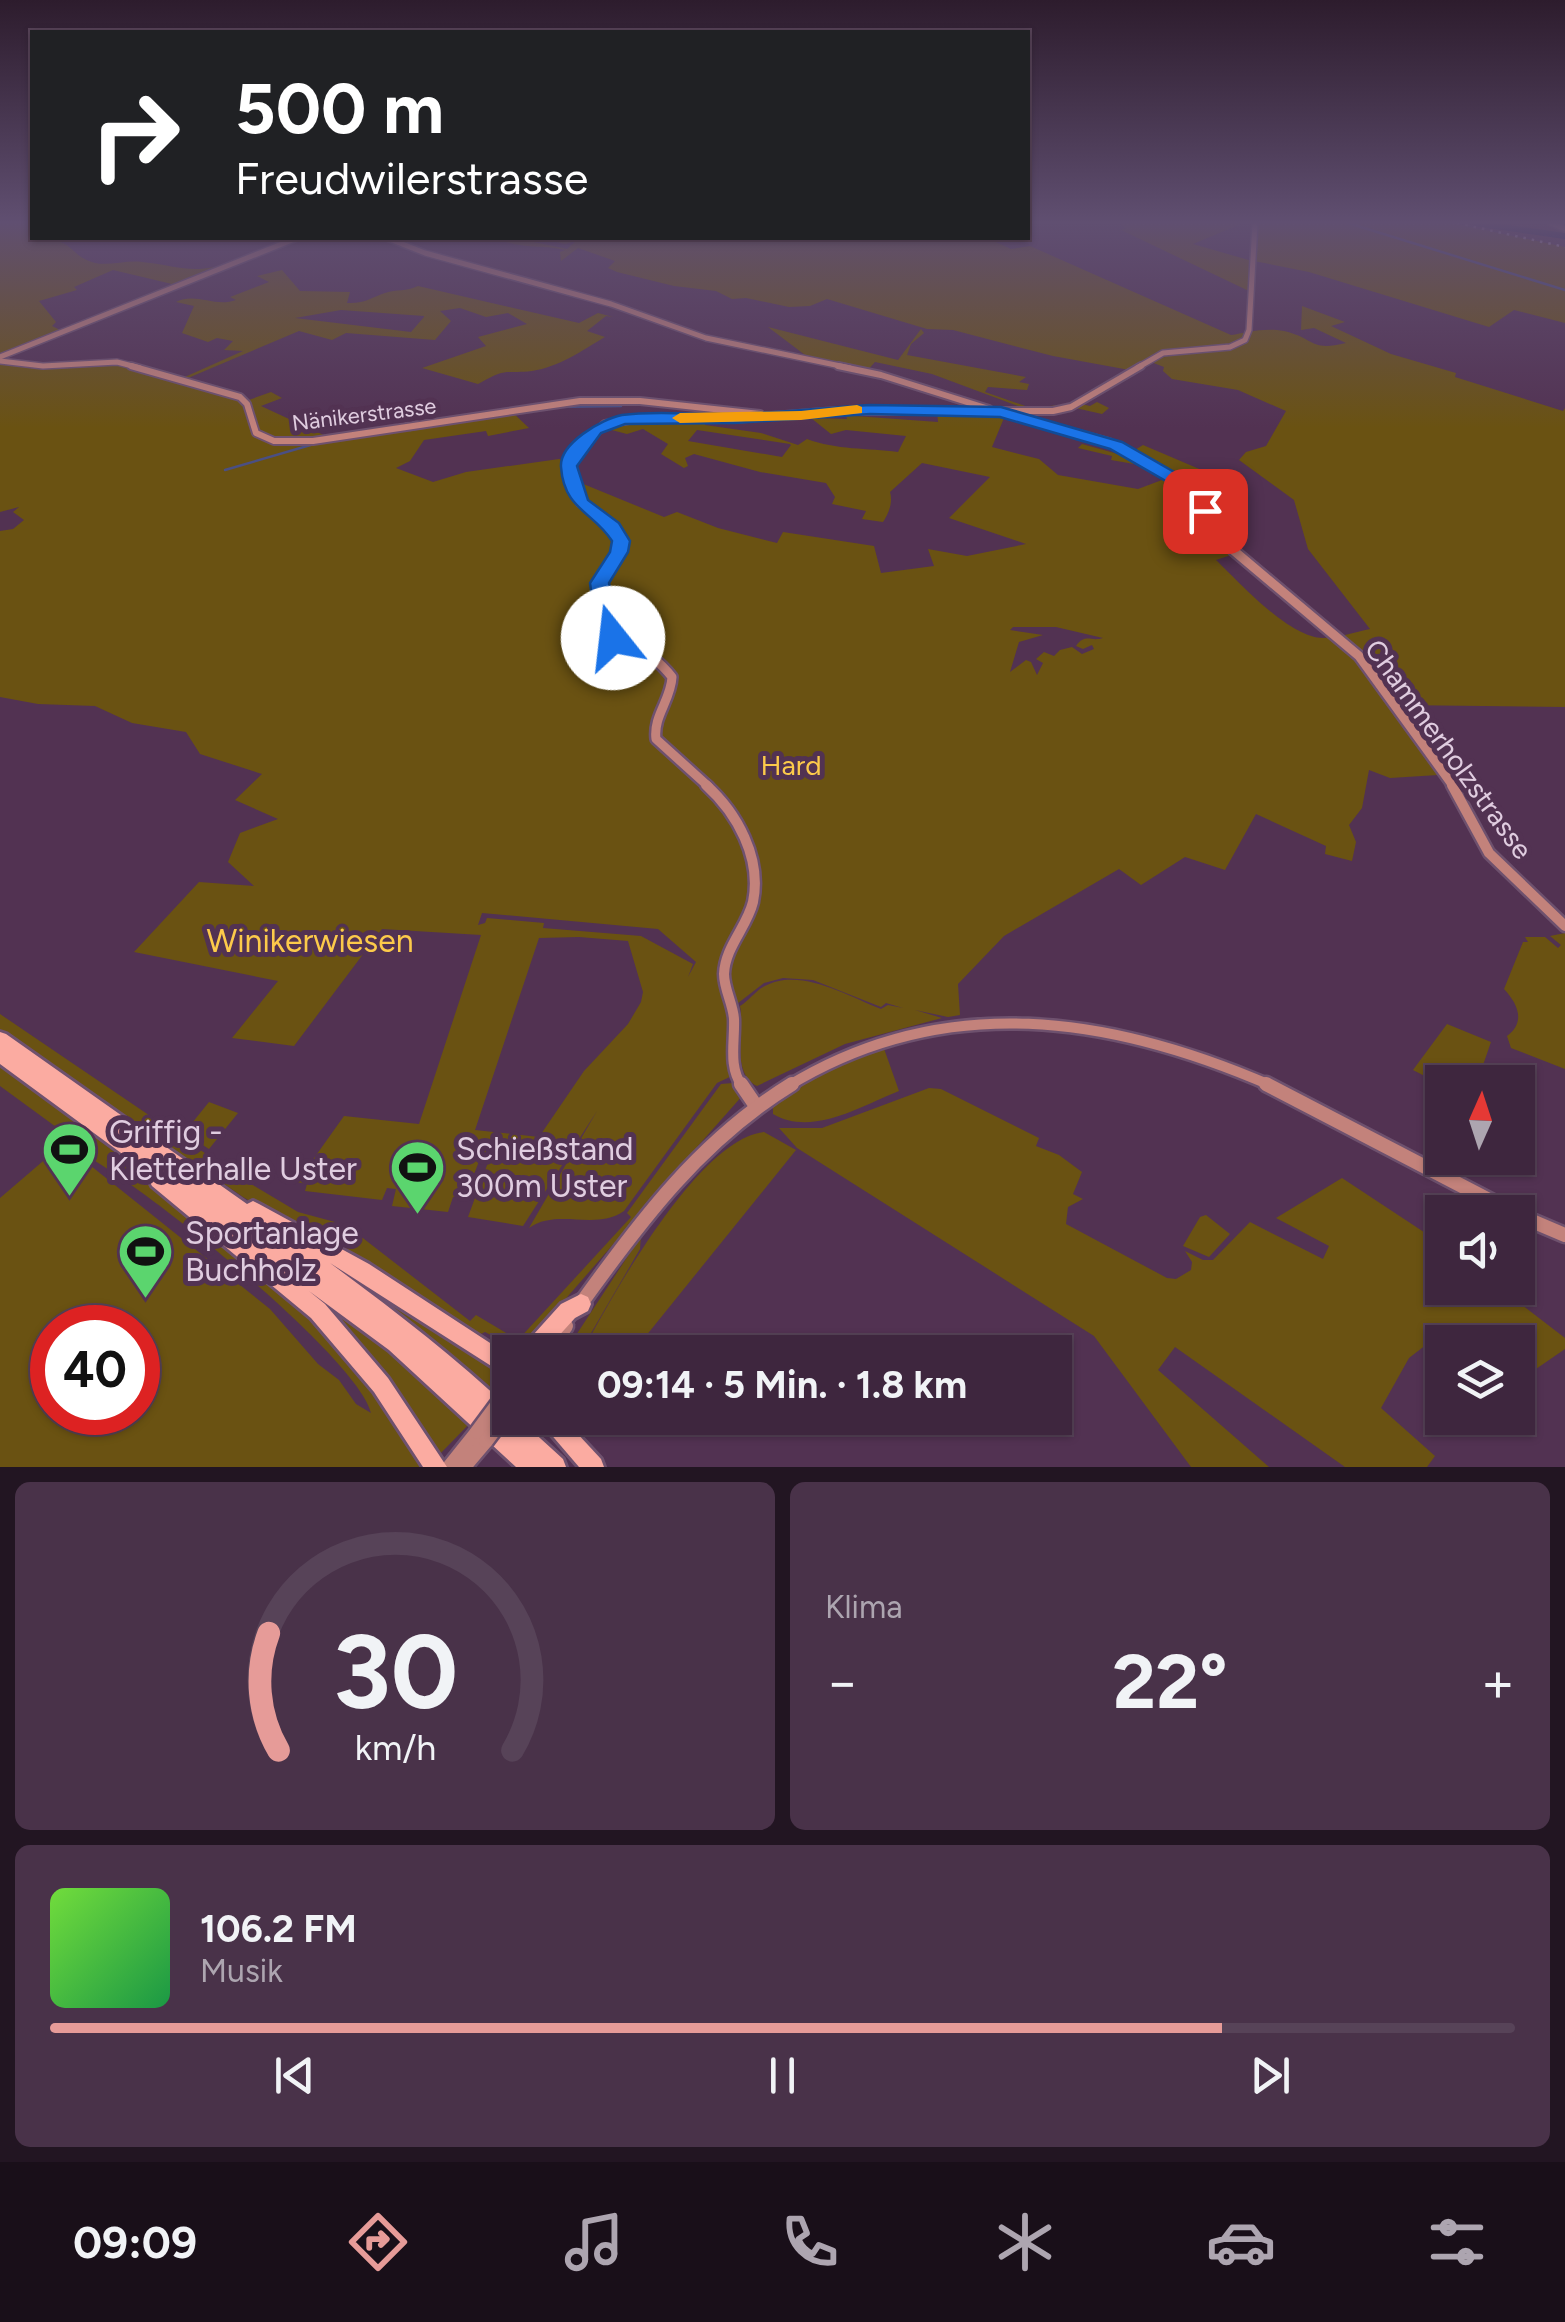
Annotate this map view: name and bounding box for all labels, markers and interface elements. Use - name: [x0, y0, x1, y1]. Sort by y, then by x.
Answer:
- text: 500 m: [235, 66, 444, 151]
- icon: right: [70, 70, 200, 200]
- text: Freudwilerstrasse: [235, 151, 588, 205]
- street label: Nänikerstrasse: [290, 392, 438, 437]
- pin: [1163, 469, 1248, 554]
- icon: arrive: [1178, 484, 1233, 539]
- position arrow: [561, 586, 665, 690]
- street label: Chammerholzstrasse: [1358, 633, 1540, 865]
- park label: Hard: [760, 748, 822, 782]
- park label: Winikerwiesen: [206, 922, 414, 960]
- north arrow: [1425, 1065, 1535, 1175]
- map controls: [1425, 1065, 1535, 1435]
- place label: Griffig - Kletterhalle Uster: [109, 1113, 357, 1188]
- sports icon: Griffig - Kletterhalle Uster: [40, 1120, 100, 1199]
- place label: Schießstand 300m Uster: [456, 1130, 634, 1205]
- sports icon: Schießstand 300m Uster: [387, 1137, 447, 1216]
- button: sound: [1425, 1195, 1535, 1305]
- place label: Sportanlage Buchholz: [185, 1214, 359, 1289]
- sports icon: Sportanlage Buchholz: [116, 1221, 176, 1300]
- speed limit sign: 40: [30, 1305, 160, 1435]
- button: layers: [1425, 1325, 1535, 1435]
- text: 09:14 · 5 Min. · 1.8 km: [597, 1362, 967, 1408]
- text: Klima: [825, 1588, 903, 1626]
- text: 30: [332, 1609, 458, 1734]
- text: 22°: [1112, 1637, 1228, 1727]
- text: −: [825, 1649, 859, 1715]
- text: +: [1481, 1649, 1515, 1715]
- text: km/h: [354, 1726, 436, 1769]
- text: 106.2 FM: [200, 1906, 357, 1952]
- text: Musik: [200, 1952, 283, 1990]
- icon: previous: [267, 2048, 322, 2103]
- icon: pause: [755, 2048, 810, 2103]
- icon: next: [1243, 2048, 1298, 2103]
- icon: directions: [343, 2207, 413, 2277]
- icon: music: [559, 2207, 629, 2277]
- icon: phone: [775, 2207, 845, 2277]
- icon: climate: [990, 2207, 1060, 2277]
- icon: car: [1206, 2207, 1276, 2277]
- icon: filters: [1422, 2207, 1492, 2277]
- text: 09:09: [73, 2215, 197, 2269]

